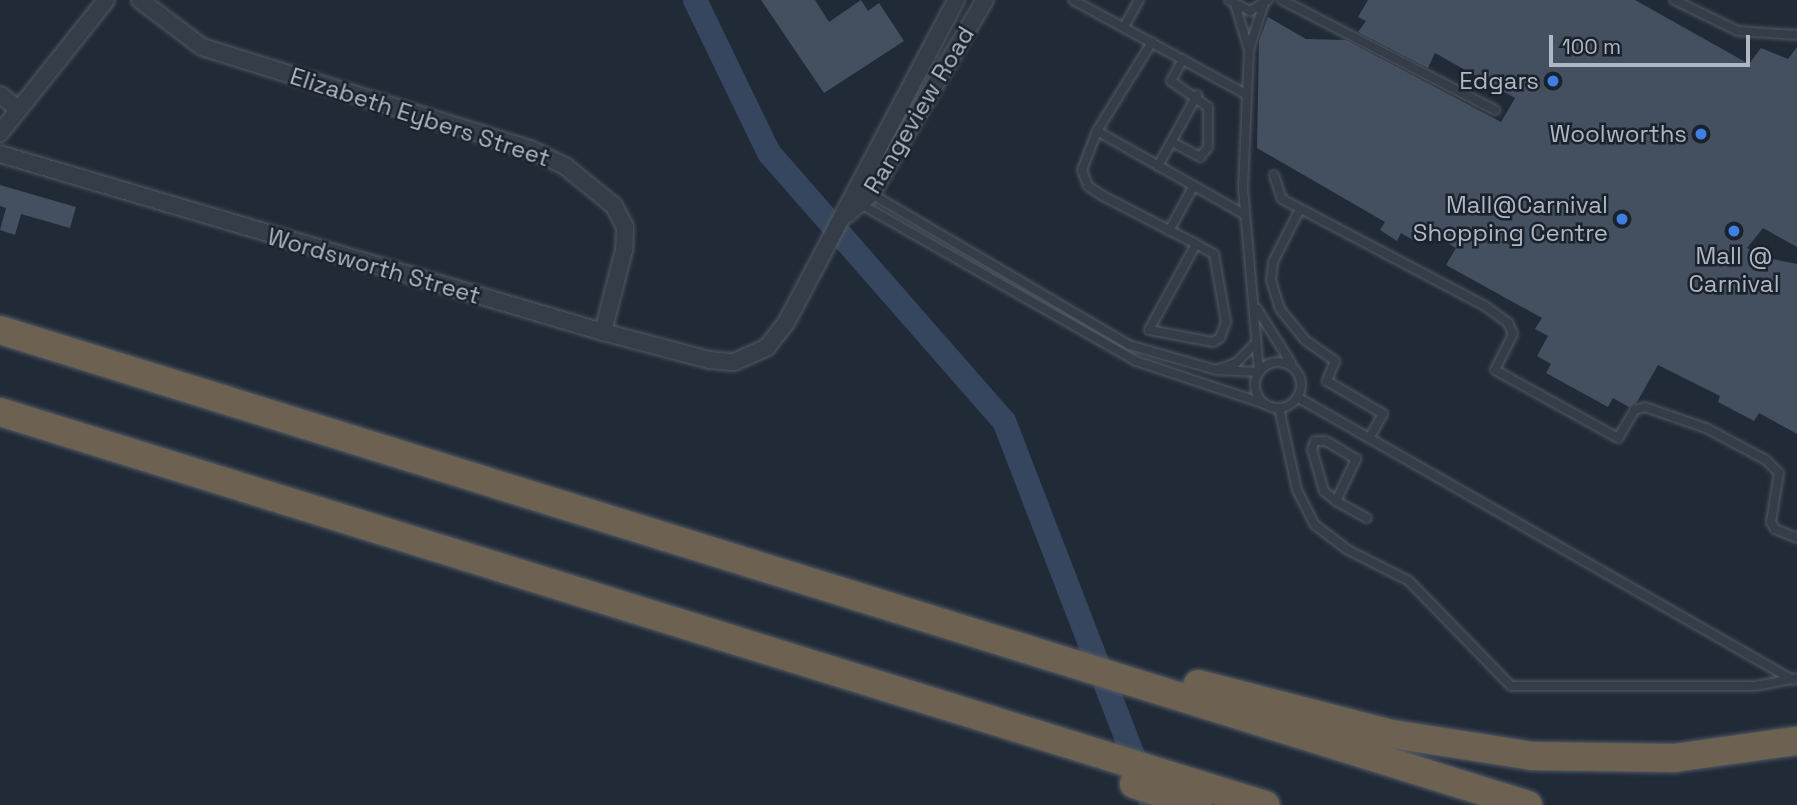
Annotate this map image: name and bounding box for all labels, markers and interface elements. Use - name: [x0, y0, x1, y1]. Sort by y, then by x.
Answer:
- street label: Rangeview Road: [858, 21, 980, 199]
- scale bar: [1552, 21, 1753, 65]
- text: 100 m: [1562, 33, 1621, 60]
- street label: Elizabeth Eybers Street: [286, 61, 554, 173]
- place label: Edgars: [1459, 67, 1539, 95]
- marker: Edgars: [1545, 73, 1561, 89]
- place label: Woolworths: [1550, 120, 1687, 148]
- marker: Woolworths: [1693, 126, 1709, 142]
- place label: Mall@Carnival Shopping Centre: [1413, 191, 1608, 247]
- marker: Mall@Carnival Shopping Centre: [1614, 211, 1630, 227]
- street label: Wordsworth Street: [264, 222, 484, 310]
- marker: Mall @ Carnival: [1726, 223, 1742, 239]
- place label: Mall @ Carnival: [1688, 242, 1780, 298]

